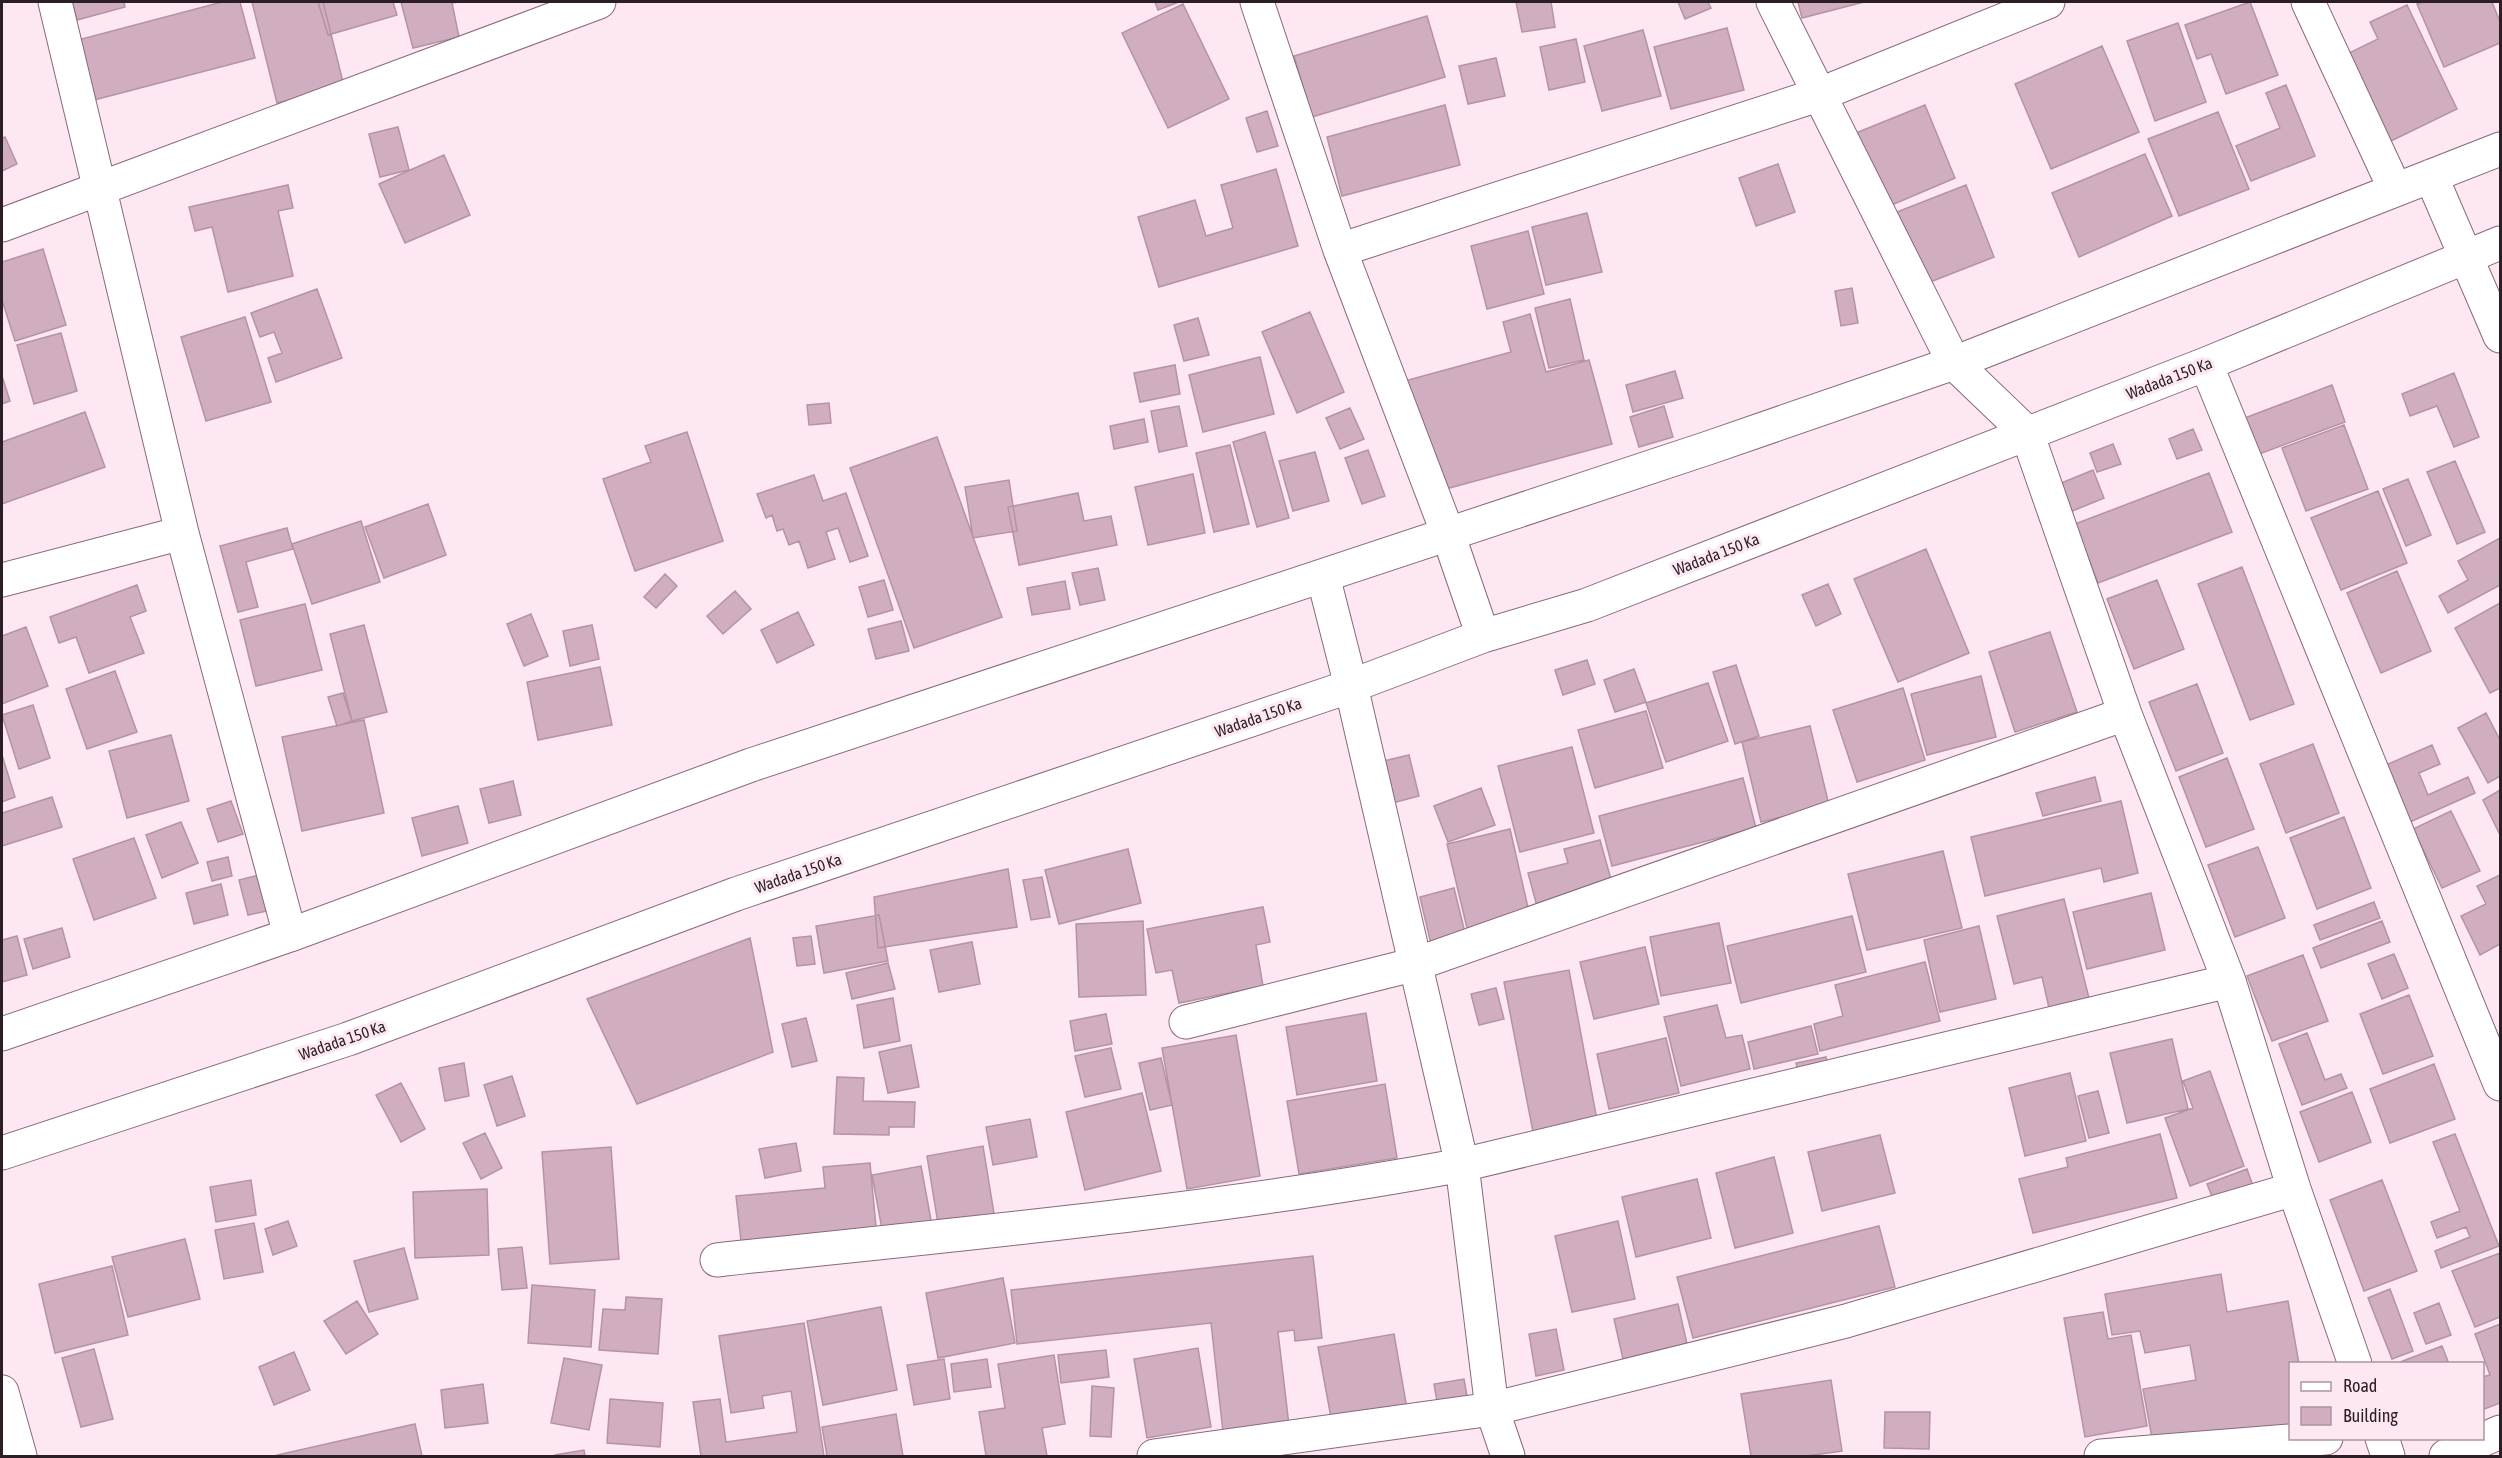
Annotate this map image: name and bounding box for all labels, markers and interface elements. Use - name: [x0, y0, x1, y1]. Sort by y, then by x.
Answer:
- street label: Wadada 150 Ka: [2124, 353, 2214, 403]
- street label: Wadada 150 Ka: [1671, 529, 1761, 579]
- street label: Wadada 150 Ka: [1212, 694, 1304, 740]
- street label: Wadada 150 Ka: [752, 850, 844, 896]
- street label: Wadada 150 Ka: [296, 1017, 388, 1063]
- legend: [2289, 1362, 2484, 1440]
- text: Road: [2343, 1375, 2377, 1396]
- text: Building: [2343, 1405, 2398, 1426]

